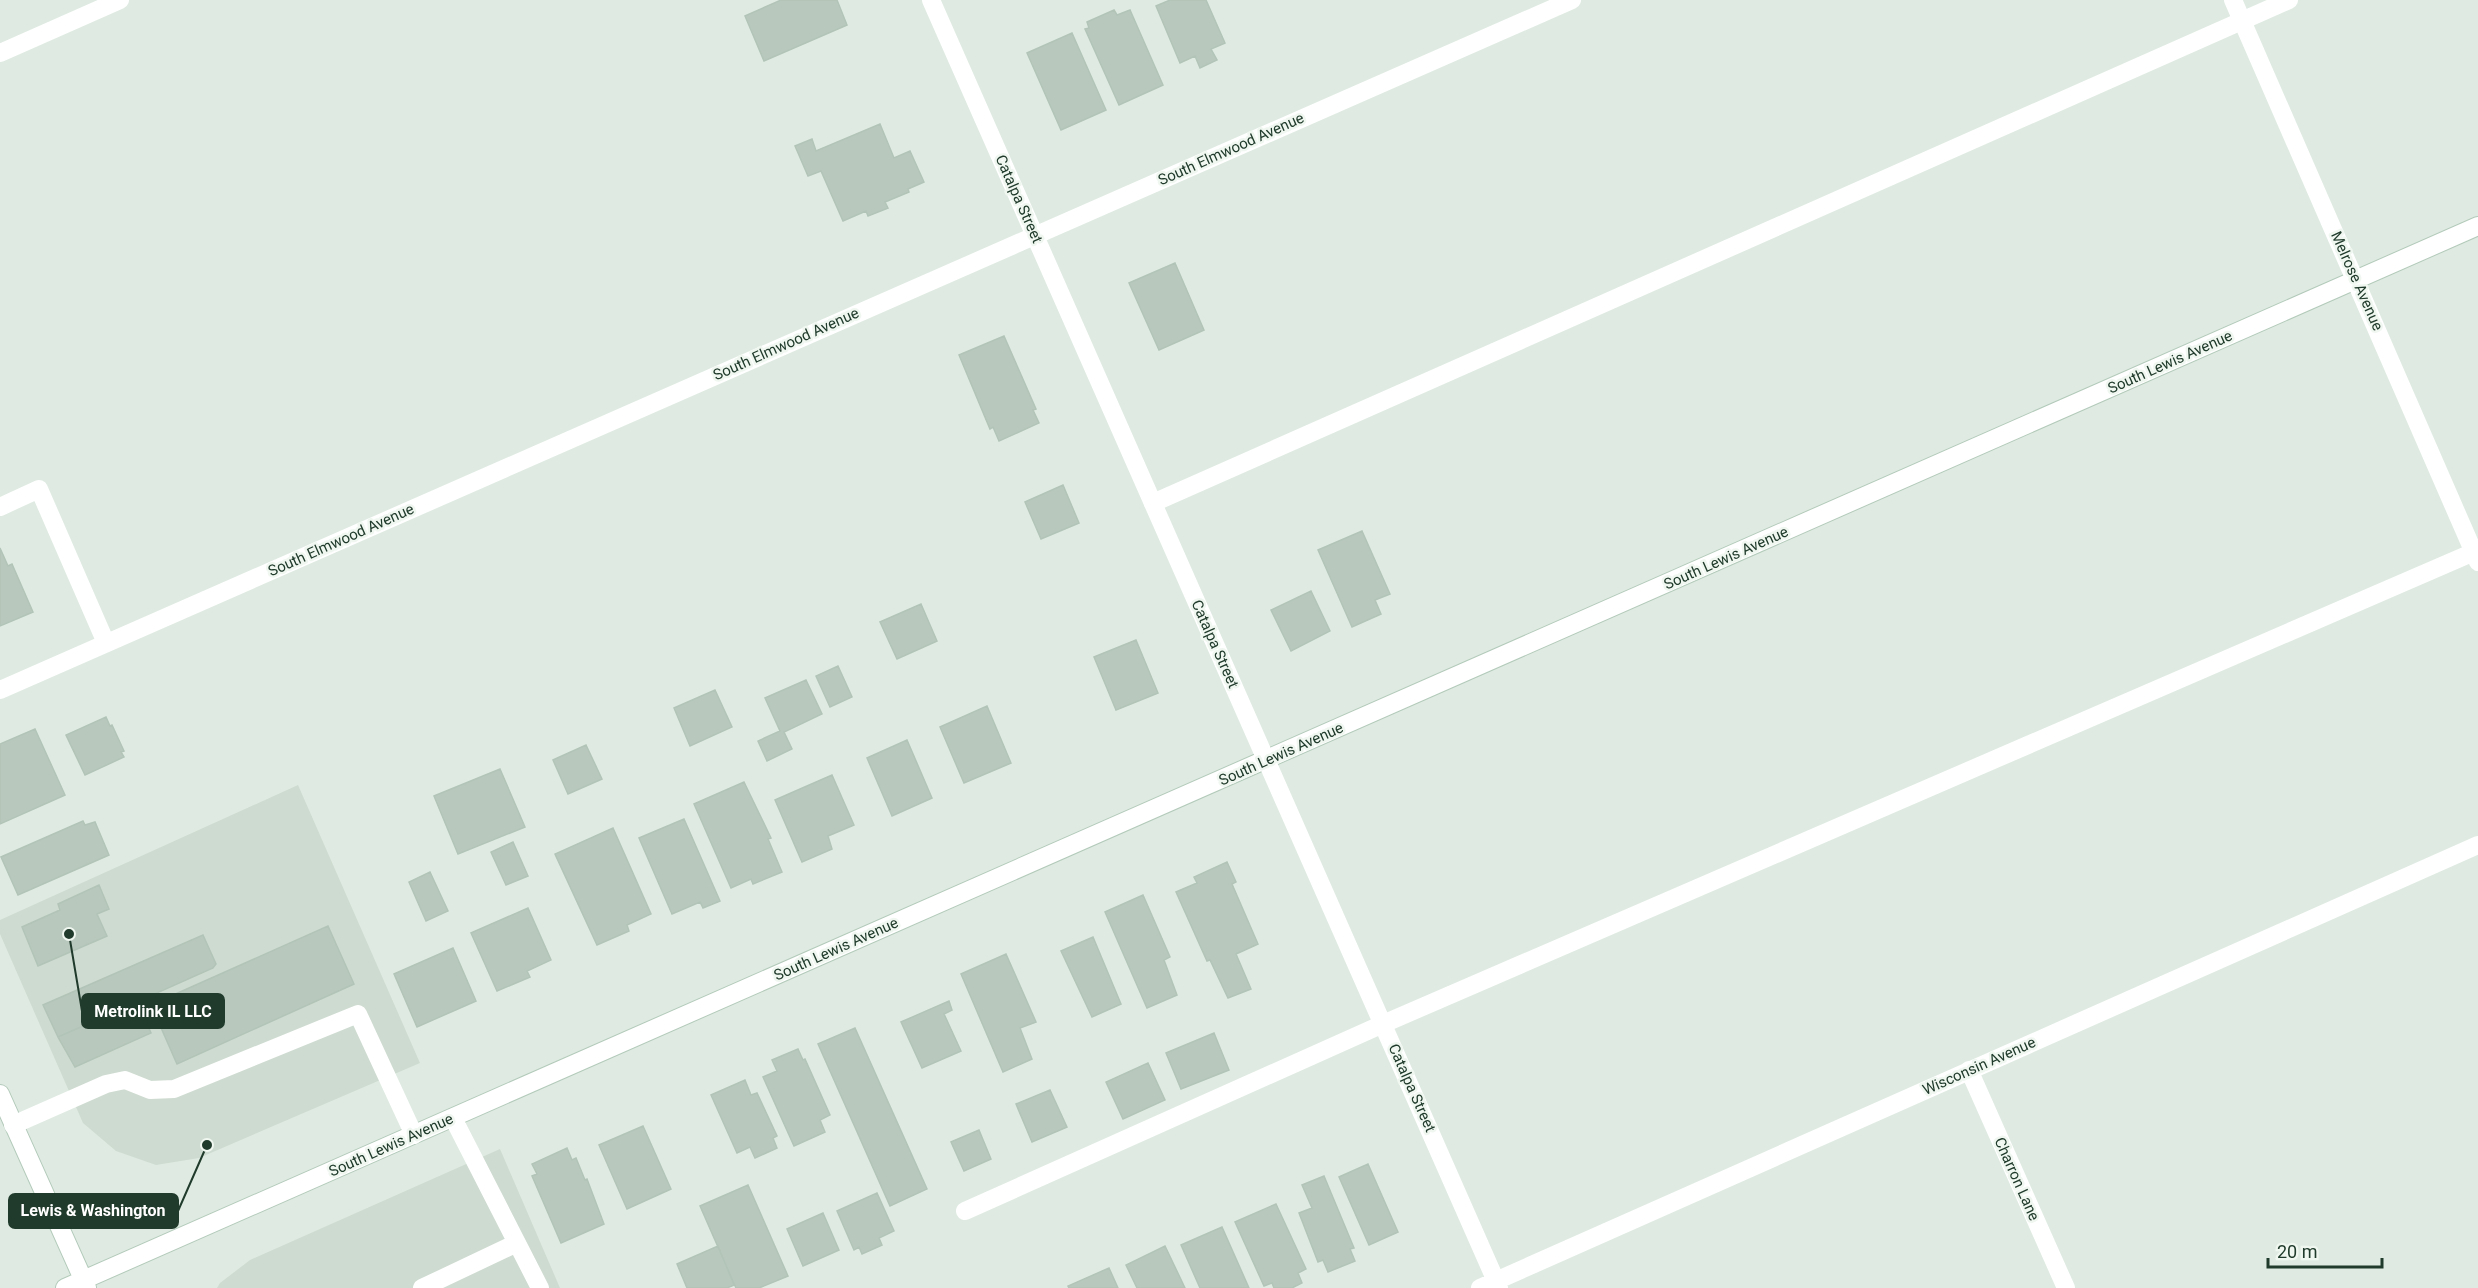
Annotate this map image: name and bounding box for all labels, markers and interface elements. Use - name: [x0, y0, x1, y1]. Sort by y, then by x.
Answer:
- street label: South Elmwood Avenue: [1155, 109, 1307, 189]
- street label: Catalpa Street: [992, 152, 1046, 246]
- street label: Melrose Avenue: [2327, 229, 2387, 333]
- street label: South Elmwood Avenue: [710, 304, 862, 384]
- street label: South Lewis Avenue: [2105, 326, 2235, 397]
- street label: South Elmwood Avenue: [265, 500, 417, 580]
- street label: South Lewis Avenue: [1661, 522, 1791, 593]
- street label: Catalpa Street: [1188, 597, 1242, 691]
- street label: South Lewis Avenue: [1216, 718, 1346, 789]
- street label: South Lewis Avenue: [771, 913, 901, 984]
- callout: Metrolink IL LLC: [82, 994, 224, 1028]
- text: Metrolink IL LLC: [94, 1002, 212, 1021]
- street label: Wisconsin Avenue: [1920, 1033, 2038, 1099]
- street label: Catalpa Street: [1385, 1041, 1439, 1135]
- street label: South Lewis Avenue: [326, 1109, 456, 1180]
- street label: Charron Lane: [1991, 1135, 2043, 1223]
- callout: Lewis & Washington: [9, 1194, 178, 1228]
- text: Lewis & Washington: [20, 1201, 166, 1220]
- scale bar: [2268, 1231, 2382, 1269]
- text: 20 m: [2277, 1241, 2317, 1262]

